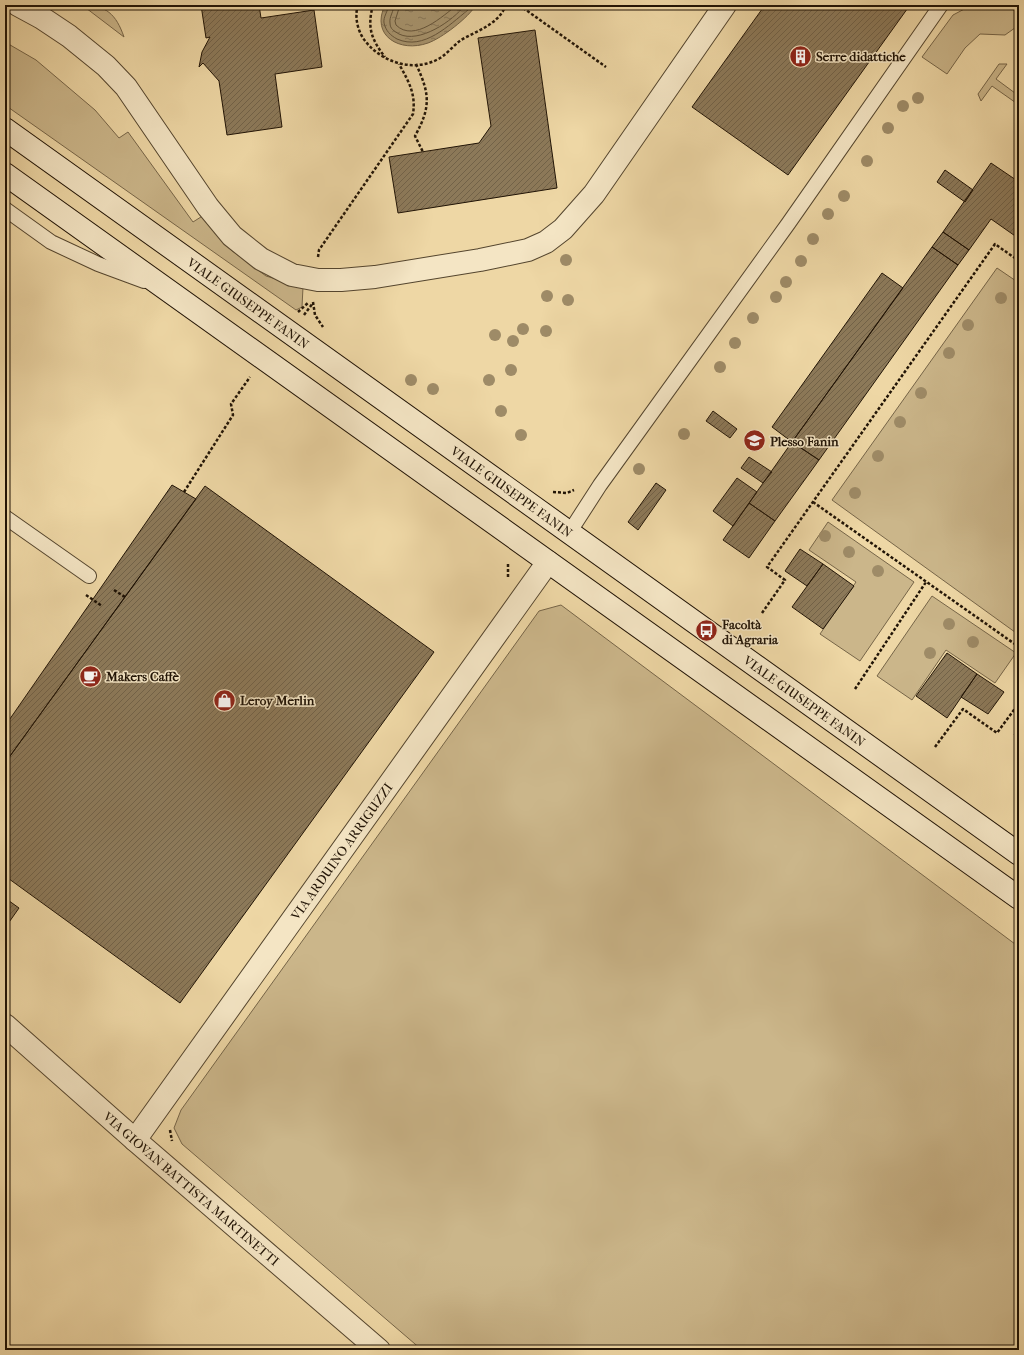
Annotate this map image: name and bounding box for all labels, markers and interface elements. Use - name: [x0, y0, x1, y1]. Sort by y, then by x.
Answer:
- building icon: Serre didattiche: [788, 43, 814, 69]
- place label: Serre didattiche: [816, 49, 906, 64]
- street label: VIALE GIUSEPPE FANIN: [183, 254, 312, 352]
- school or university icon: Plesso Fanin: [742, 428, 768, 454]
- place label: Plesso Fanin: [770, 434, 839, 449]
- street label: VIALE GIUSEPPE FANIN: [447, 443, 575, 540]
- place label: Facoltà di Agraria: [721, 617, 779, 648]
- bus stop icon: Facoltà di Agraria: [693, 618, 719, 644]
- street label: VIALE GIUSEPPE FANIN: [740, 652, 868, 750]
- cafe icon: Makers Caffè: [77, 663, 103, 689]
- place label: Makers Caffè: [105, 669, 179, 684]
- shop icon: Leroy Merlin: [212, 687, 238, 713]
- place label: Leroy Merlin: [240, 693, 315, 709]
- street label: VIA ARDUINO ARRIGUZZI: [287, 780, 396, 924]
- street label: VIA GIOVAN BATTISTA MARTINETTI: [99, 1108, 282, 1269]

